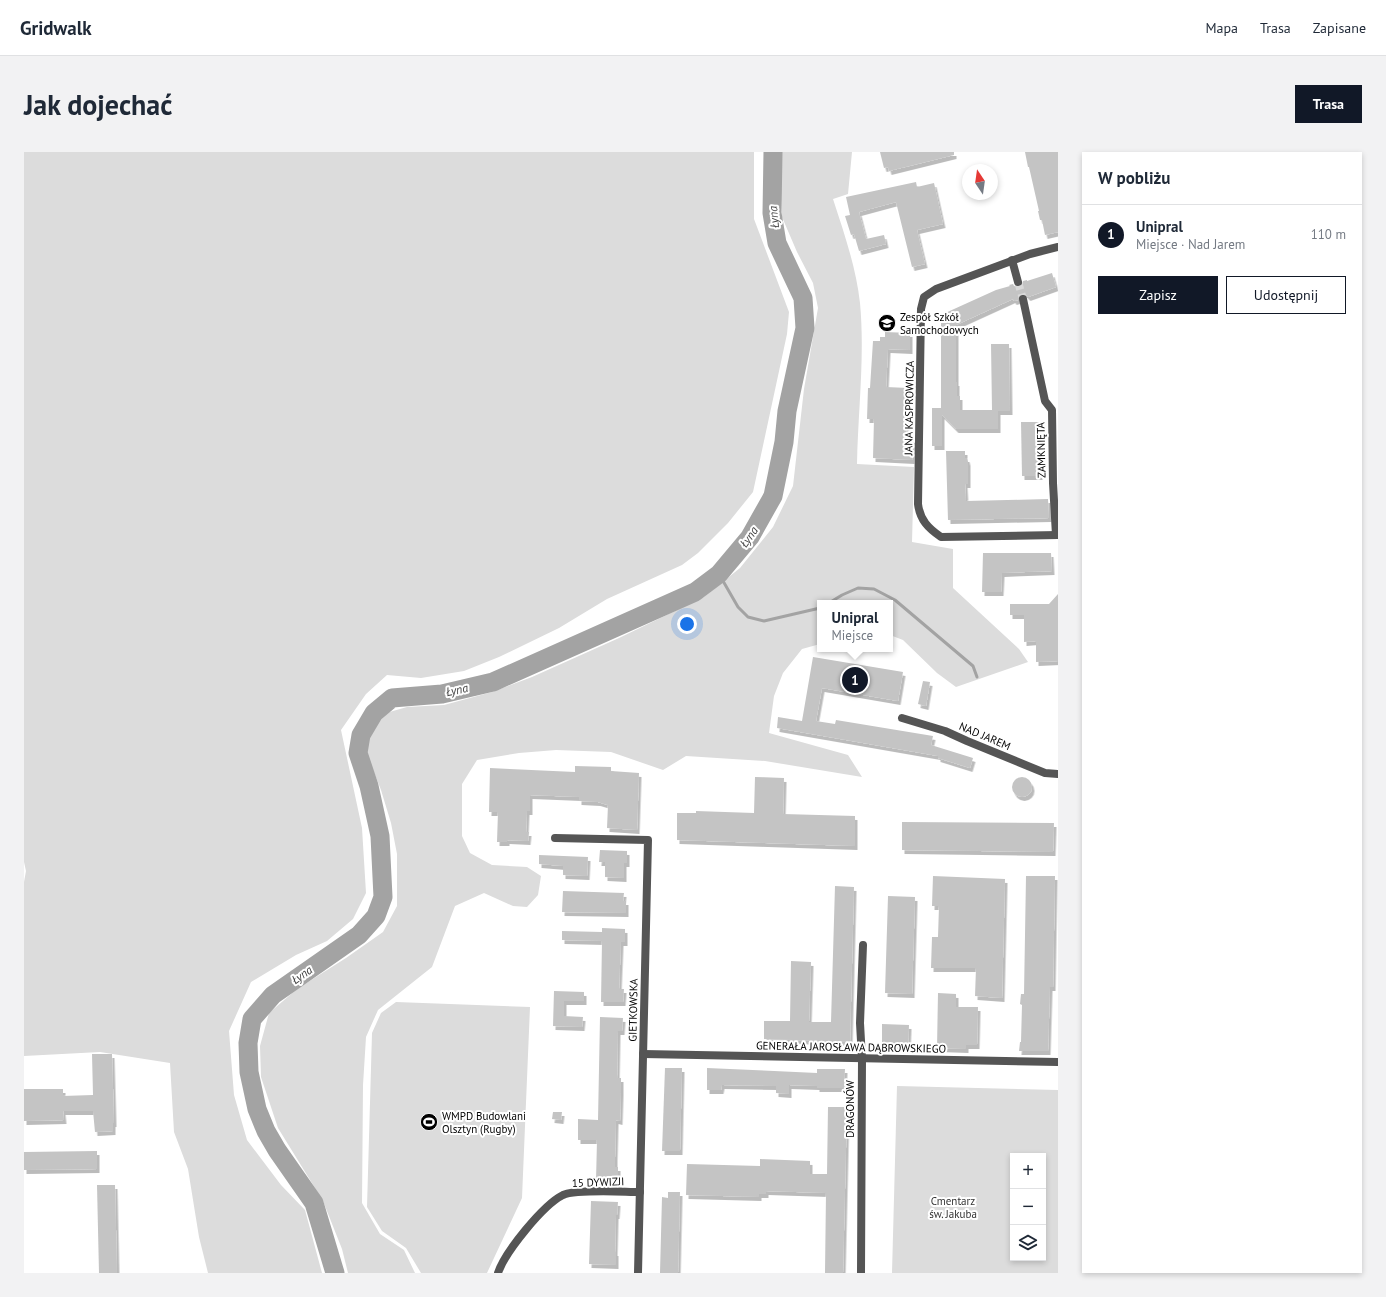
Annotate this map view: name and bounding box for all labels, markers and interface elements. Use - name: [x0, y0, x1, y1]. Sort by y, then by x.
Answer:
- text: Gridwalk: [20, 16, 92, 40]
- text: Mapa: [1205, 19, 1238, 37]
- text: Trasa: [1260, 19, 1291, 37]
- text: Zapisane: [1313, 19, 1366, 37]
- button: Trasa: [1295, 85, 1362, 123]
- text: Jak dojechać: [24, 86, 172, 123]
- north arrow: [962, 164, 998, 200]
- text: W pobliżu: [1098, 167, 1170, 189]
- water label: Łyna: [765, 205, 782, 229]
- text: Unipral: [1136, 217, 1183, 236]
- text: 1: [1107, 226, 1115, 243]
- text: 110 m: [1311, 226, 1346, 243]
- text: Miejsce · Nad Jarem: [1136, 236, 1245, 253]
- button: Zapisz: [1098, 276, 1218, 314]
- button: Udostępnij: [1226, 276, 1346, 314]
- place label: Zespół Szkół Samochodowych: [900, 310, 979, 337]
- school or university icon: Zespół Szkół Samochodowych: [877, 313, 897, 333]
- street label: JANA KASPROWICZA: [901, 360, 917, 456]
- street label: ZAMKNIĘTA: [1034, 421, 1048, 478]
- water label: Łyna: [736, 523, 761, 550]
- popup: [817, 600, 893, 652]
- text: Unipral: [832, 608, 878, 627]
- your location: [677, 614, 697, 634]
- text: Miejsce: [832, 627, 873, 644]
- pin: 1: [842, 665, 868, 695]
- water label: Łyna: [445, 680, 469, 699]
- street label: NAD JAREM: [957, 719, 1013, 753]
- water label: Łyna: [288, 962, 315, 987]
- street label: GIETKOWSKA: [625, 978, 641, 1042]
- street label: GENERAŁA JAROSŁAWA DĄBROWSKIEGO: [756, 1038, 946, 1056]
- street label: DRAGONÓW: [843, 1079, 857, 1138]
- place label: WMPD Budowlani Olsztyn (Rugby): [442, 1109, 526, 1136]
- sports icon: WMPD Budowlani Olsztyn (Rugby): [419, 1112, 439, 1132]
- map controls: [1010, 1153, 1046, 1261]
- button: +: [1010, 1153, 1046, 1189]
- street label: 15 DYWIZJI: [572, 1174, 624, 1190]
- button: −: [1010, 1189, 1046, 1225]
- park label: Cmentarz św. Jakuba: [929, 1194, 977, 1221]
- button: layers: [1010, 1225, 1046, 1261]

